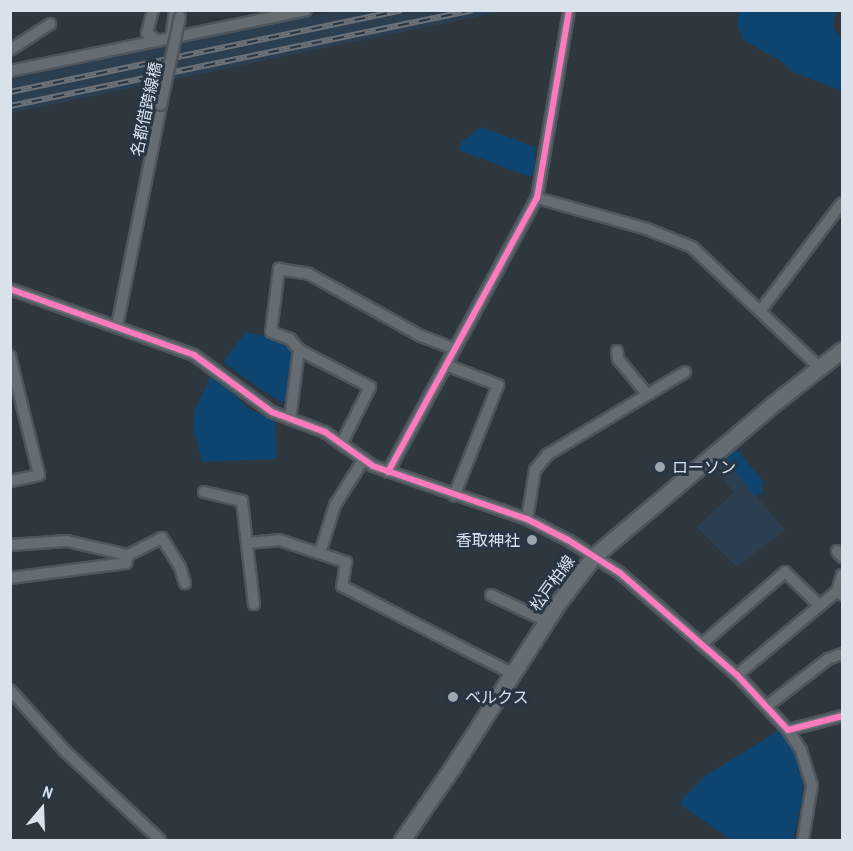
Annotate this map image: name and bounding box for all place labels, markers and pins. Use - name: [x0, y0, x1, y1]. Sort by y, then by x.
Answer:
- place label: ローソン: [672, 457, 736, 477]
- marker: ローソン: [653, 460, 667, 474]
- place label: 香取神社: [456, 530, 520, 550]
- marker: 香取神社: [525, 533, 539, 547]
- place label: ベルクス: [465, 687, 529, 707]
- marker: ベルクス: [446, 690, 460, 704]

